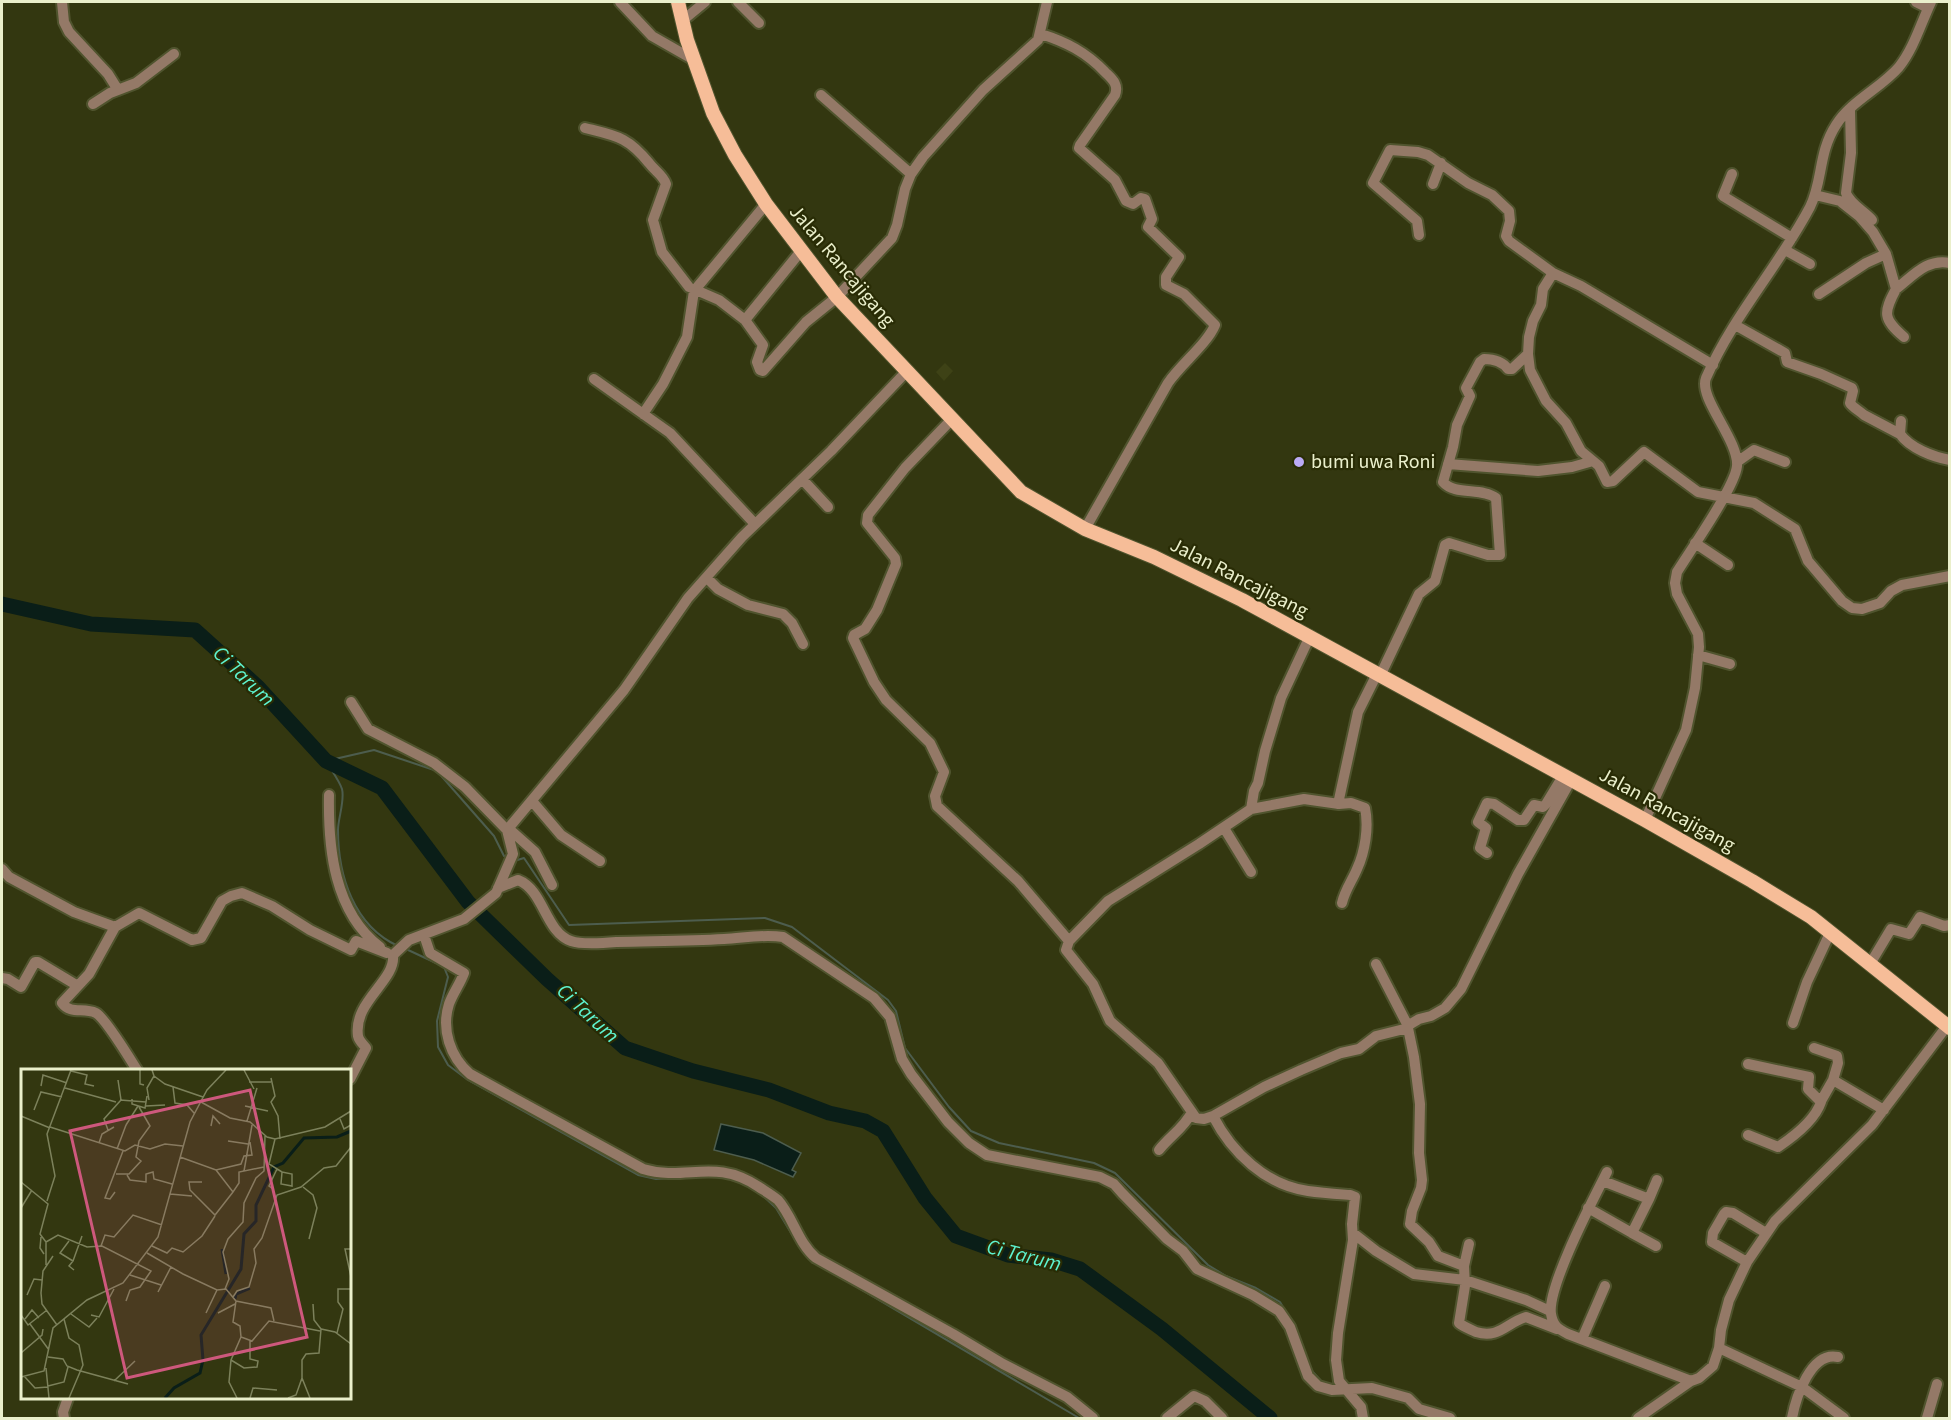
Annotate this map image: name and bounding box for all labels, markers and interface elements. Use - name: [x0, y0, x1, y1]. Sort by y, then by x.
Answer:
- street label: Jalan Rancajigang: [782, 199, 902, 333]
- place label: bumi uwa Roni: [1311, 448, 1435, 476]
- marker: bumi uwa Roni: [1292, 455, 1306, 469]
- street label: Jalan Rancajigang: [1165, 531, 1313, 625]
- water label: Ci Tarum: [206, 639, 282, 713]
- street label: Jalan Rancajigang: [1594, 761, 1740, 859]
- water label: Ci Tarum: [550, 976, 626, 1050]
- inset map: [21, 1069, 351, 1399]
- water label: Ci Tarum: [983, 1231, 1065, 1279]

